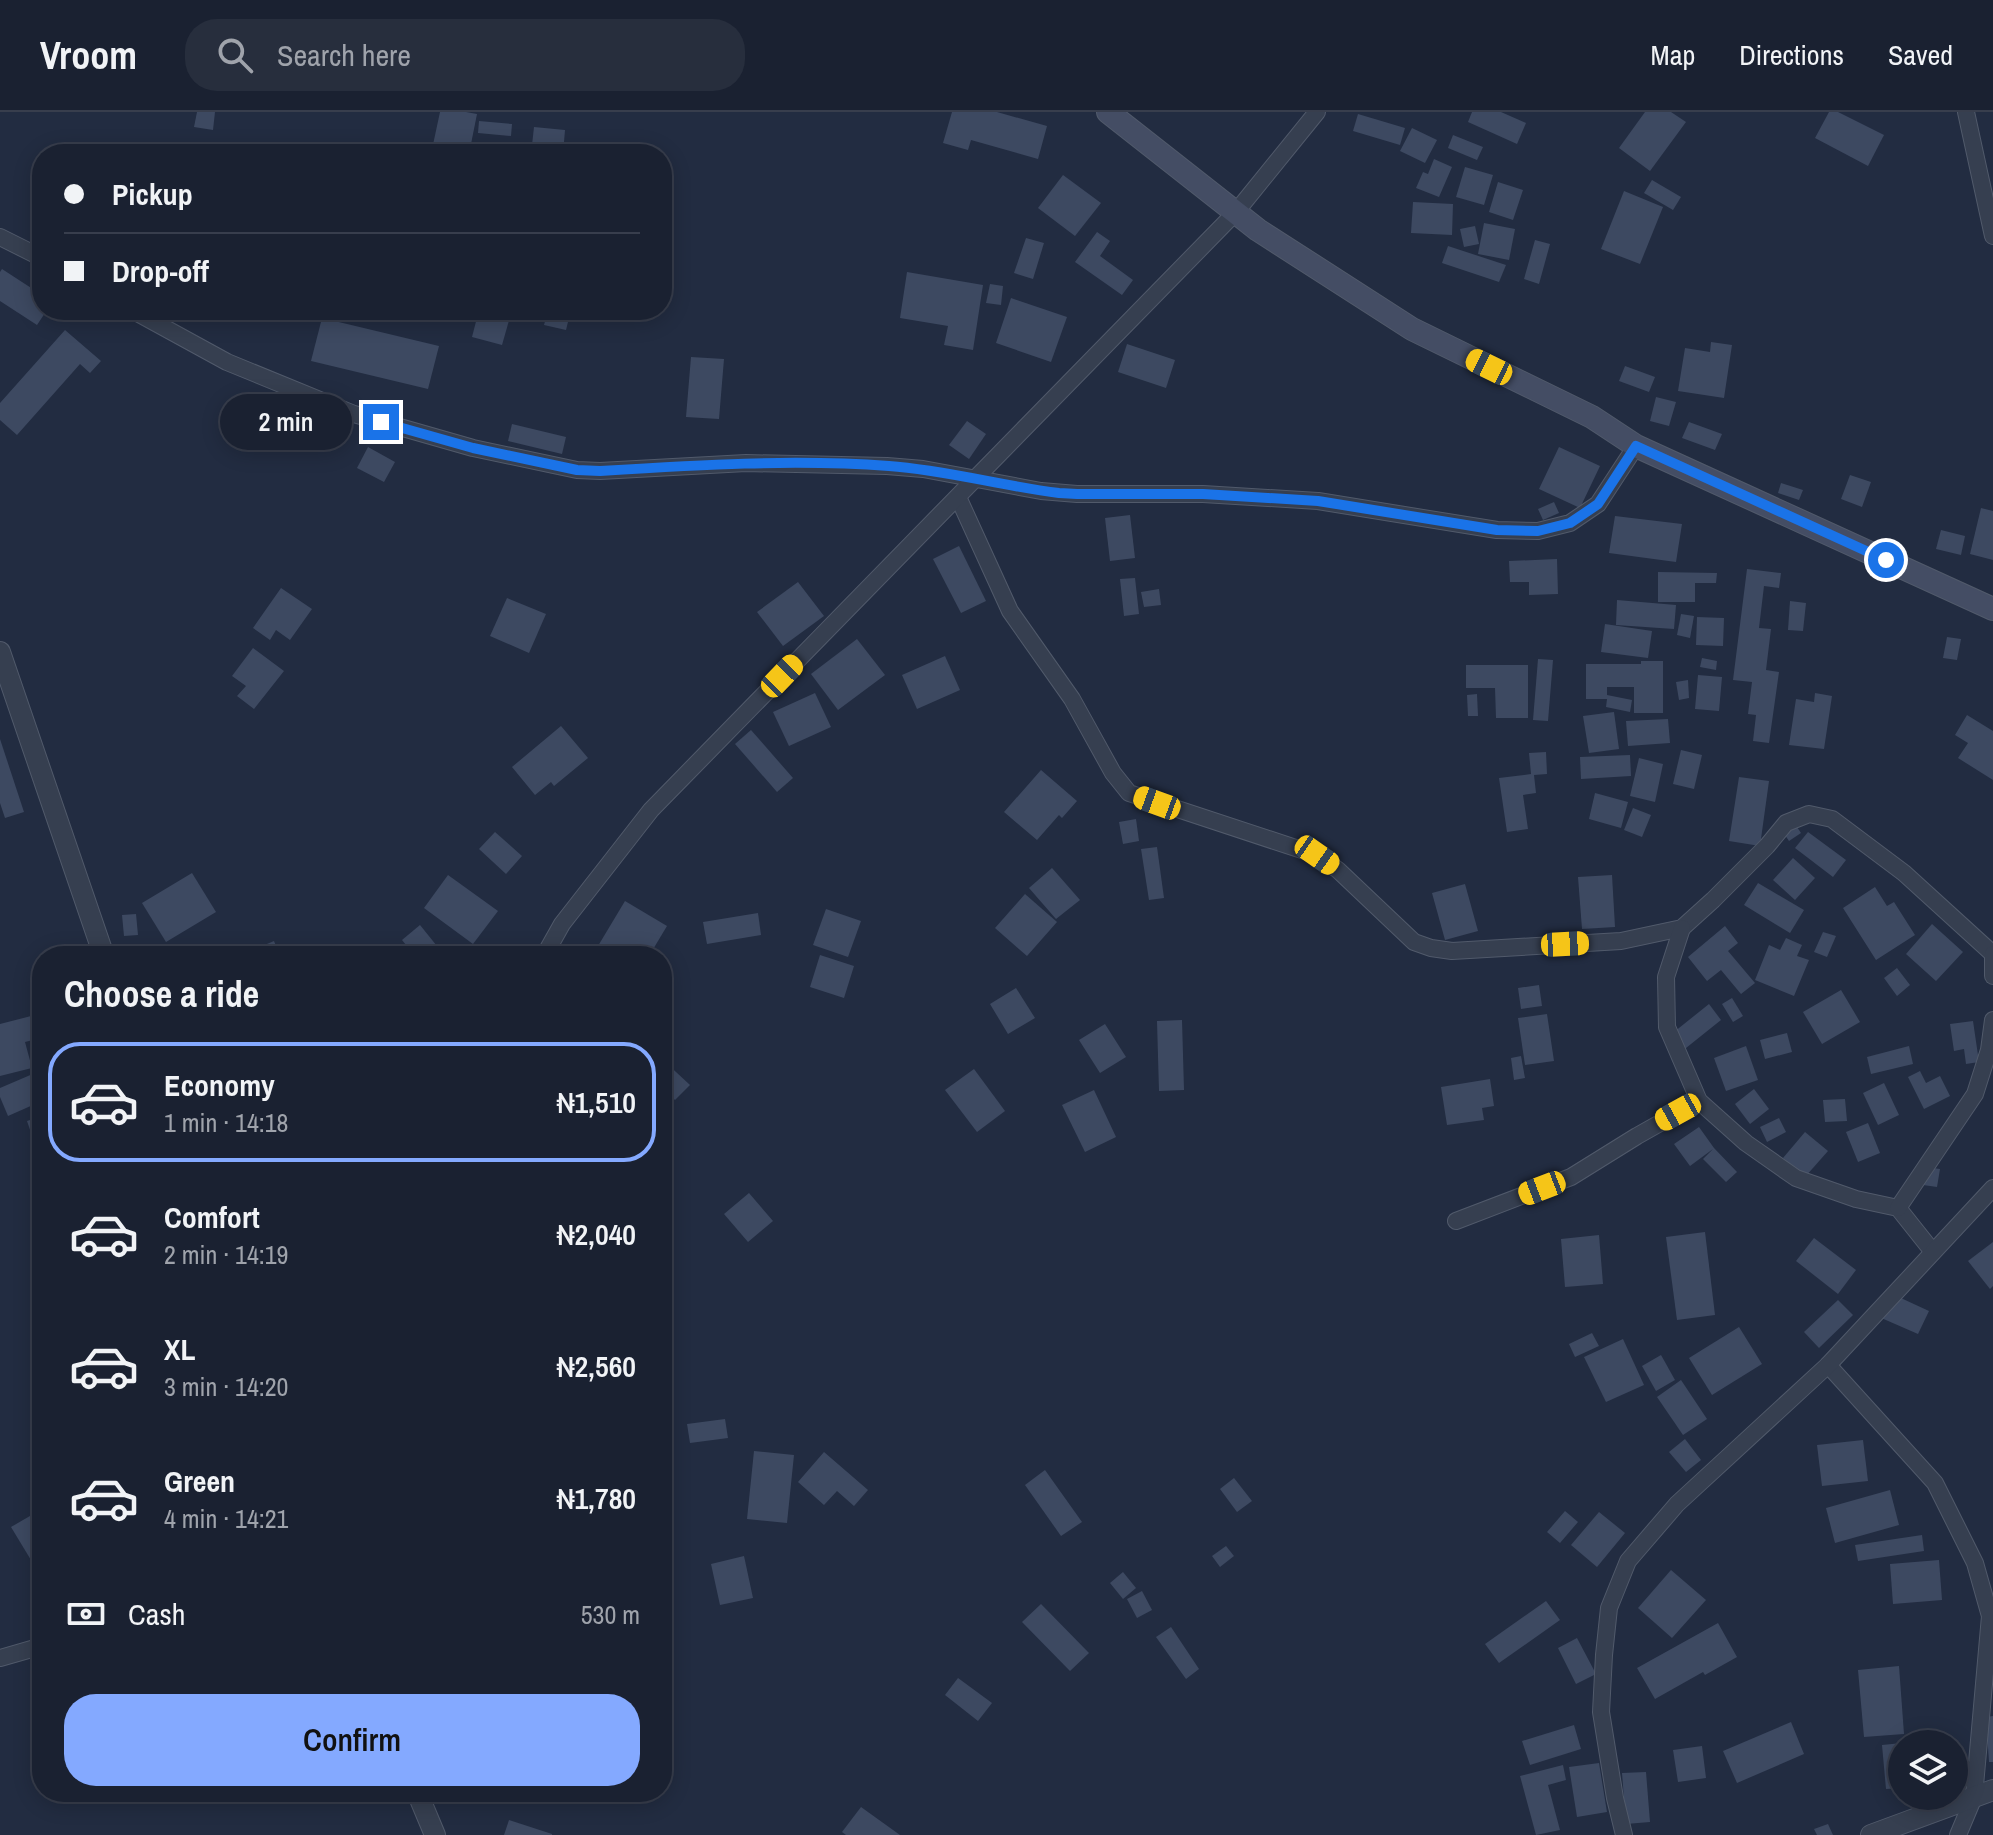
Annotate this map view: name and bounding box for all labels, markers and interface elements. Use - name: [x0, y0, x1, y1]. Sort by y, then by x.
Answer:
- search box: [185, 19, 745, 91]
- text: Vroom: [40, 30, 137, 81]
- icon: search: [213, 33, 257, 77]
- text: Search here: [277, 35, 411, 75]
- text: Map: [1651, 36, 1695, 74]
- text: Directions: [1739, 36, 1844, 74]
- text: Saved: [1888, 36, 1953, 74]
- text: Pickup: [112, 174, 193, 214]
- text: Drop-off: [112, 251, 209, 291]
- car: [1462, 346, 1516, 388]
- callout: 2 min: [221, 394, 353, 450]
- text: 2 min: [259, 404, 313, 439]
- route end: [363, 404, 399, 440]
- route start: [1868, 542, 1904, 578]
- car: [757, 650, 807, 702]
- car: [1130, 784, 1184, 822]
- car: [1290, 831, 1344, 879]
- car: [1540, 931, 1590, 957]
- text: Choose a ride: [64, 970, 259, 1018]
- text: Economy: [164, 1065, 275, 1105]
- icon: car: [68, 1066, 140, 1138]
- text: ₦1,510: [557, 1082, 636, 1122]
- car: [1651, 1090, 1705, 1134]
- text: 1 min · 14:18: [164, 1105, 288, 1140]
- car: [1515, 1168, 1569, 1208]
- text: Comfort: [164, 1197, 260, 1237]
- icon: car: [68, 1198, 140, 1270]
- text: ₦2,040: [557, 1214, 636, 1254]
- text: 2 min · 14:19: [164, 1237, 288, 1272]
- text: XL: [164, 1329, 195, 1369]
- icon: car: [68, 1330, 140, 1402]
- text: ₦2,560: [557, 1346, 636, 1386]
- text: 3 min · 14:20: [164, 1369, 288, 1404]
- text: Green: [164, 1461, 235, 1501]
- icon: car: [68, 1462, 140, 1534]
- text: ₦1,780: [557, 1478, 636, 1518]
- text: 4 min · 14:21: [164, 1501, 288, 1536]
- icon: cash: [64, 1592, 108, 1636]
- text: Cash: [128, 1594, 185, 1634]
- text: 530 m: [581, 1597, 640, 1632]
- button: Confirm: [64, 1694, 640, 1786]
- map controls: [1888, 1730, 1968, 1810]
- button: layers: [1888, 1730, 1968, 1810]

